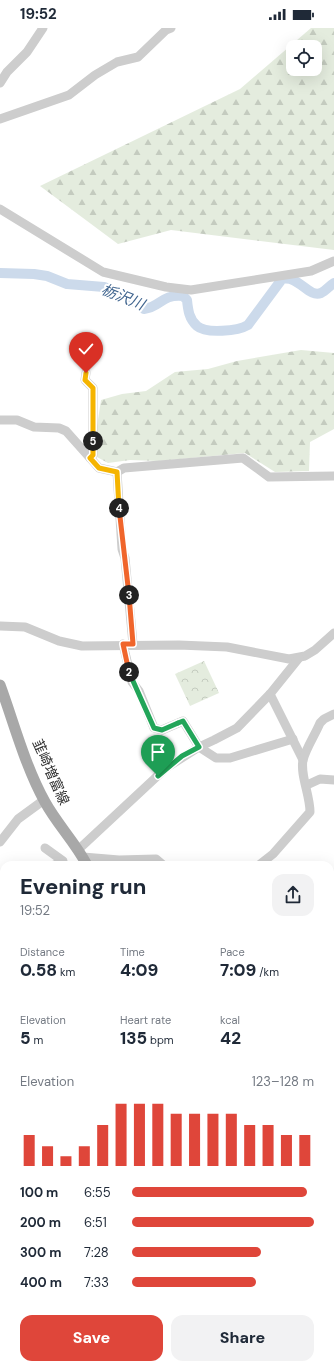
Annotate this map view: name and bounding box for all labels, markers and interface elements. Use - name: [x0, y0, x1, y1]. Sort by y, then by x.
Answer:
- text: 19:52: [20, 4, 57, 24]
- map controls: [286, 40, 322, 76]
- button: locate: [286, 40, 322, 76]
- water label: 栃沢川: [98, 279, 149, 315]
- pin: [69, 332, 103, 373]
- icon: check: [75, 338, 97, 360]
- pin: 5: [83, 431, 103, 451]
- text: 5: [90, 434, 96, 448]
- pin: 4: [109, 498, 129, 518]
- text: 4: [115, 501, 123, 515]
- pin: 3: [119, 585, 139, 605]
- text: 3: [126, 588, 132, 602]
- pin: 2: [119, 662, 139, 682]
- text: 2: [126, 665, 132, 679]
- pin: [141, 735, 175, 776]
- street label: 韮崎増富線: [29, 736, 73, 808]
- icon: arrive: [147, 741, 169, 763]
- text: Evening run: [20, 872, 146, 901]
- button: share: [272, 874, 314, 916]
- text: 19:52: [20, 902, 50, 919]
- text: Distance: [20, 945, 65, 959]
- text: Time: [120, 945, 145, 959]
- text: Pace: [220, 945, 245, 959]
- text: 0.58: [20, 959, 57, 981]
- text: 4:09: [120, 959, 158, 981]
- text: 7:09: [220, 959, 256, 981]
- text: km: [57, 965, 75, 979]
- text: /km: [256, 965, 279, 979]
- text: Elevation: [20, 1013, 66, 1027]
- text: Heart rate: [120, 1013, 171, 1027]
- text: kcal: [220, 1013, 240, 1027]
- text: 5: [20, 1027, 31, 1049]
- text: 135: [120, 1027, 147, 1049]
- text: 42: [220, 1027, 241, 1049]
- text: m: [31, 1033, 43, 1047]
- text: bpm: [147, 1033, 174, 1047]
- text: Elevation: [20, 1073, 74, 1090]
- text: 123–128 m: [252, 1073, 314, 1090]
- text: 100 m: [20, 1184, 58, 1201]
- text: 6:55: [84, 1184, 111, 1201]
- text: 200 m: [20, 1214, 61, 1231]
- text: 6:51: [84, 1214, 107, 1231]
- text: 300 m: [20, 1244, 61, 1261]
- text: 7:28: [84, 1244, 109, 1261]
- text: 400 m: [20, 1274, 62, 1291]
- text: 7:33: [84, 1274, 109, 1291]
- button: Save: [20, 1315, 163, 1361]
- button: Share: [171, 1315, 314, 1361]

